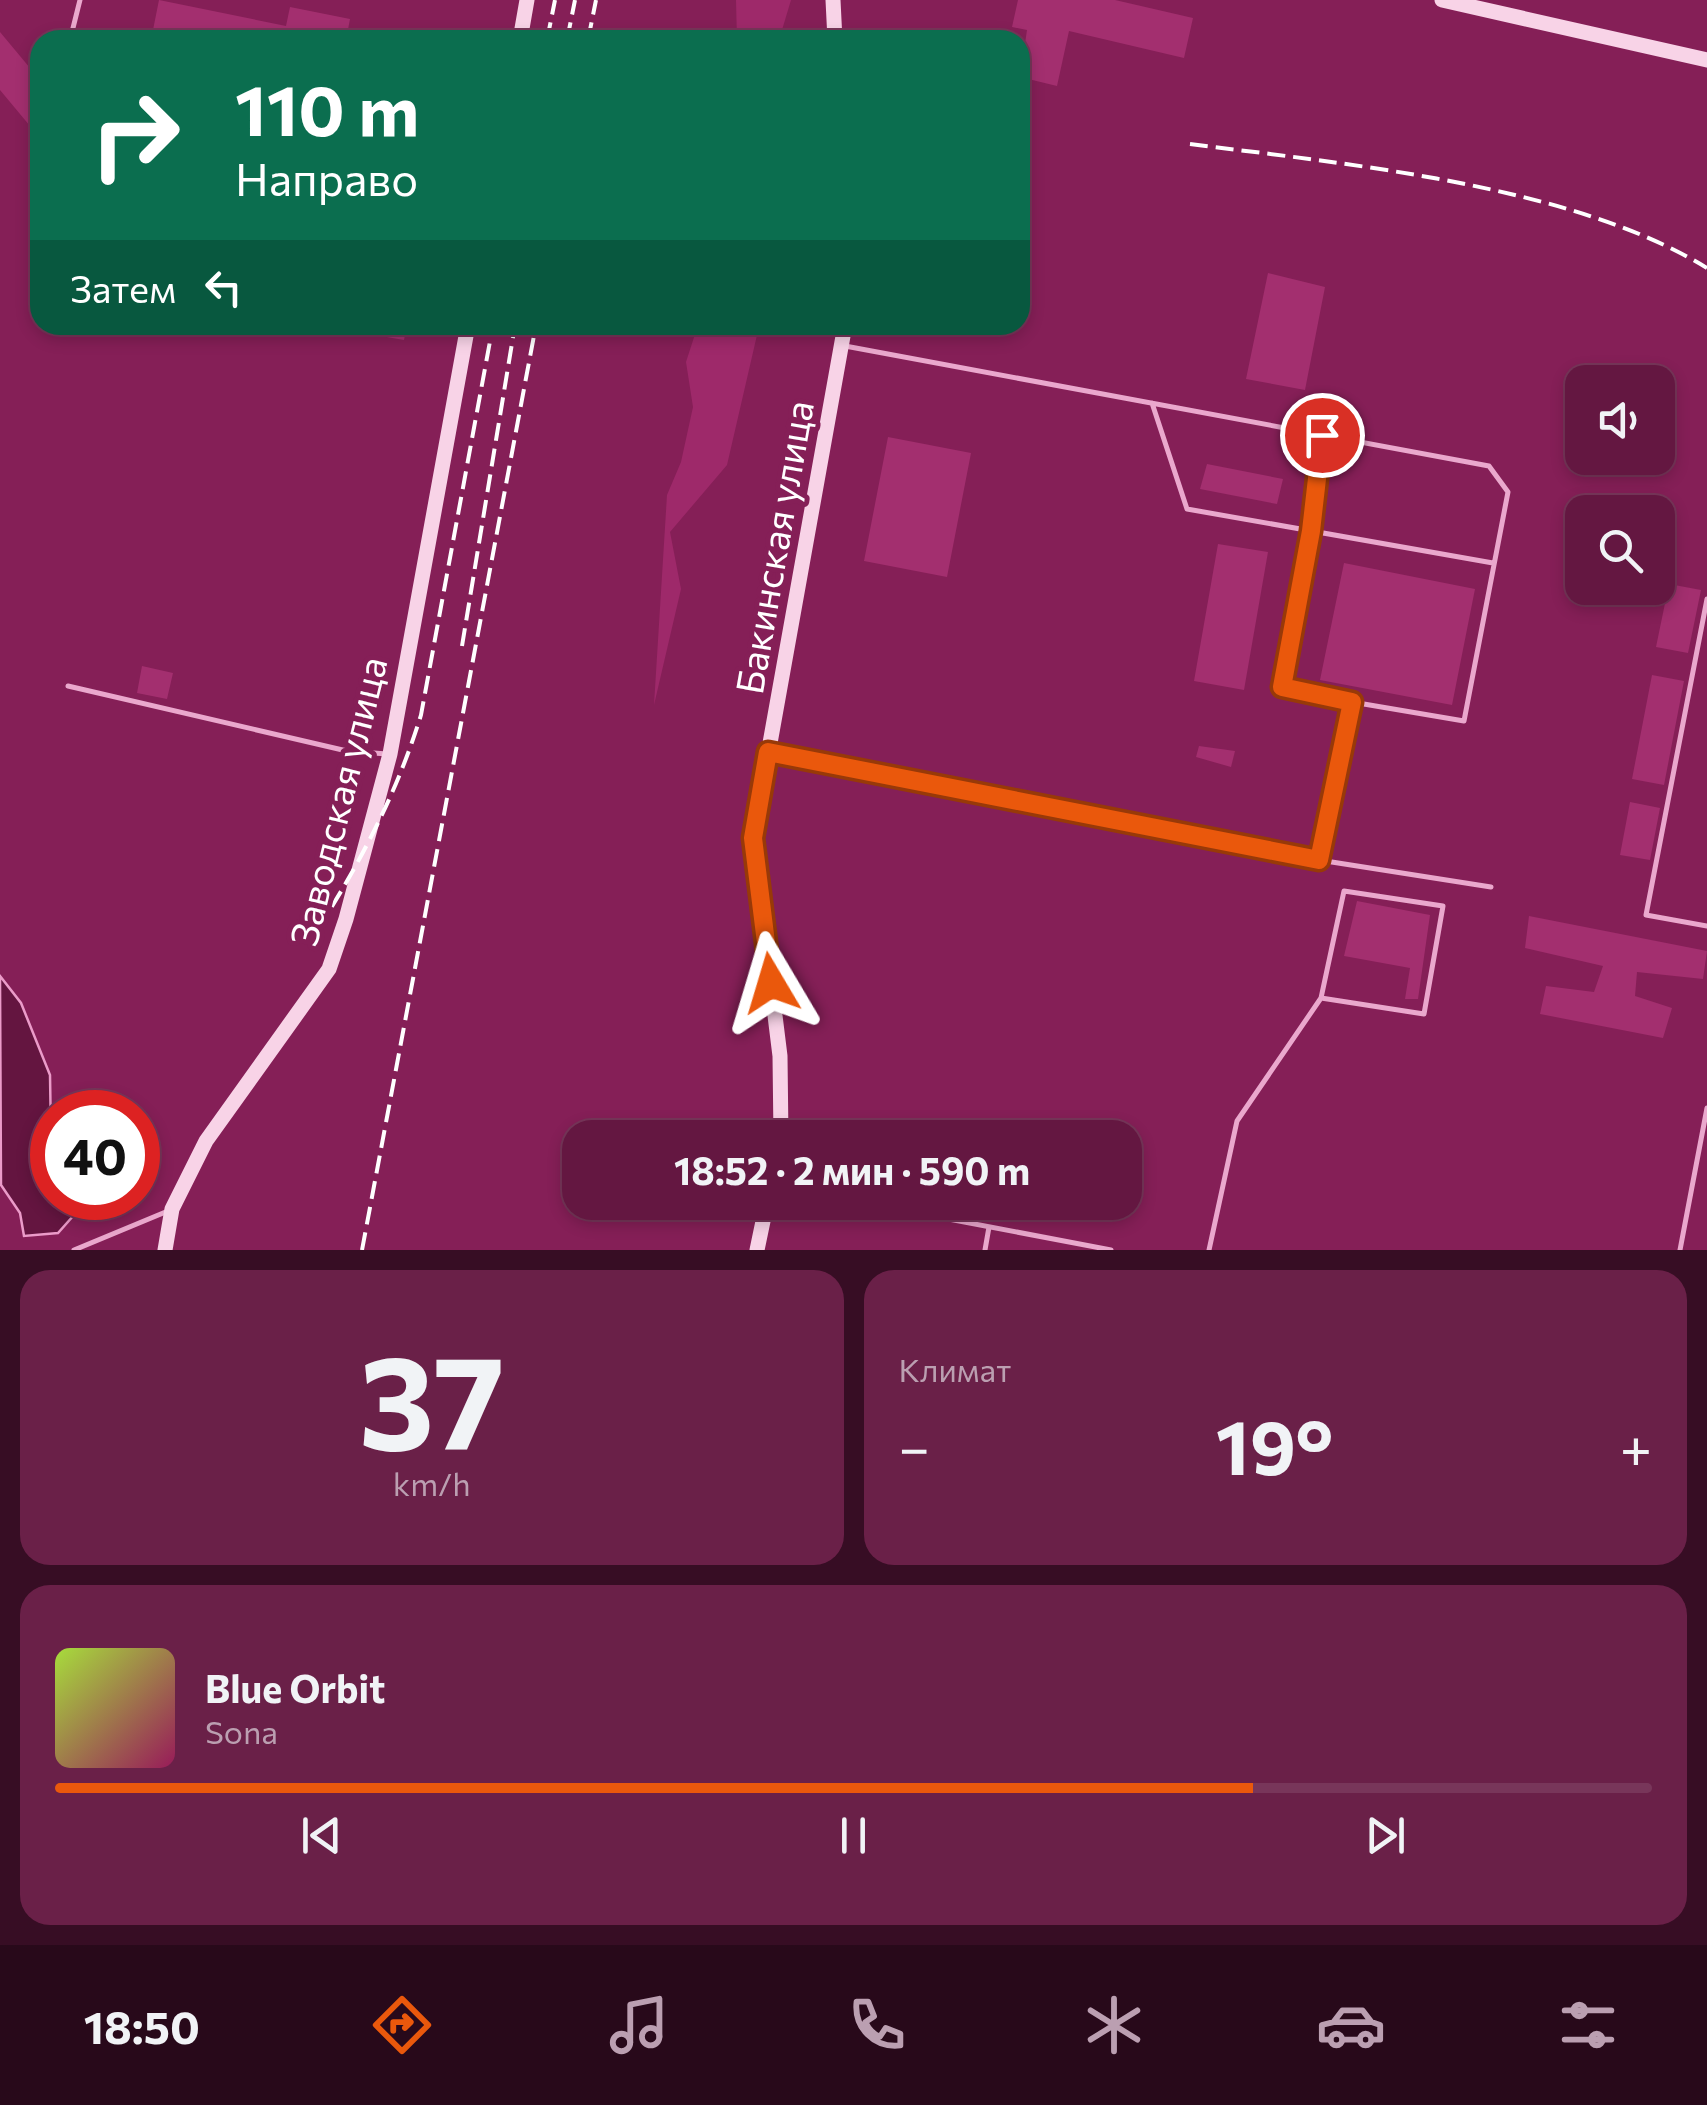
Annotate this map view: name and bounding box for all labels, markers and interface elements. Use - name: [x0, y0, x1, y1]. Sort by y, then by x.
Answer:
- text: 110 m: [235, 65, 419, 150]
- icon: right: [70, 70, 200, 200]
- text: Направо: [235, 150, 418, 205]
- icon: left: [196, 260, 251, 315]
- text: Затем: [70, 264, 176, 311]
- map controls: [1565, 365, 1675, 605]
- button: sound: [1565, 365, 1675, 475]
- pin: [1280, 393, 1365, 478]
- street label: Бакинская улица: [724, 397, 822, 697]
- icon: arrive: [1295, 408, 1350, 463]
- button: search: [1565, 495, 1675, 605]
- street label: Заводская улица: [278, 652, 396, 950]
- position arrow: [719, 931, 823, 1035]
- speed limit sign: 40: [30, 1090, 160, 1220]
- text: 18:52 · 2 мин · 590 m: [674, 1146, 1030, 1193]
- text: 37: [359, 1318, 505, 1477]
- text: Климат: [899, 1349, 1011, 1389]
- text: 19°: [1216, 1399, 1334, 1490]
- text: −: [899, 1412, 930, 1479]
- text: +: [1620, 1412, 1652, 1479]
- text: km/h: [393, 1463, 471, 1503]
- text: Blue Orbit: [205, 1664, 385, 1711]
- text: Sona: [205, 1711, 278, 1751]
- icon: previous: [294, 1808, 349, 1863]
- icon: pause: [826, 1808, 881, 1863]
- icon: next: [1358, 1808, 1413, 1863]
- icon: directions: [367, 1990, 437, 2060]
- icon: music: [604, 1990, 674, 2060]
- icon: phone: [842, 1990, 912, 2060]
- icon: climate: [1079, 1990, 1149, 2060]
- icon: car: [1316, 1990, 1386, 2060]
- icon: filters: [1553, 1990, 1623, 2060]
- text: 18:50: [84, 1998, 200, 2053]

